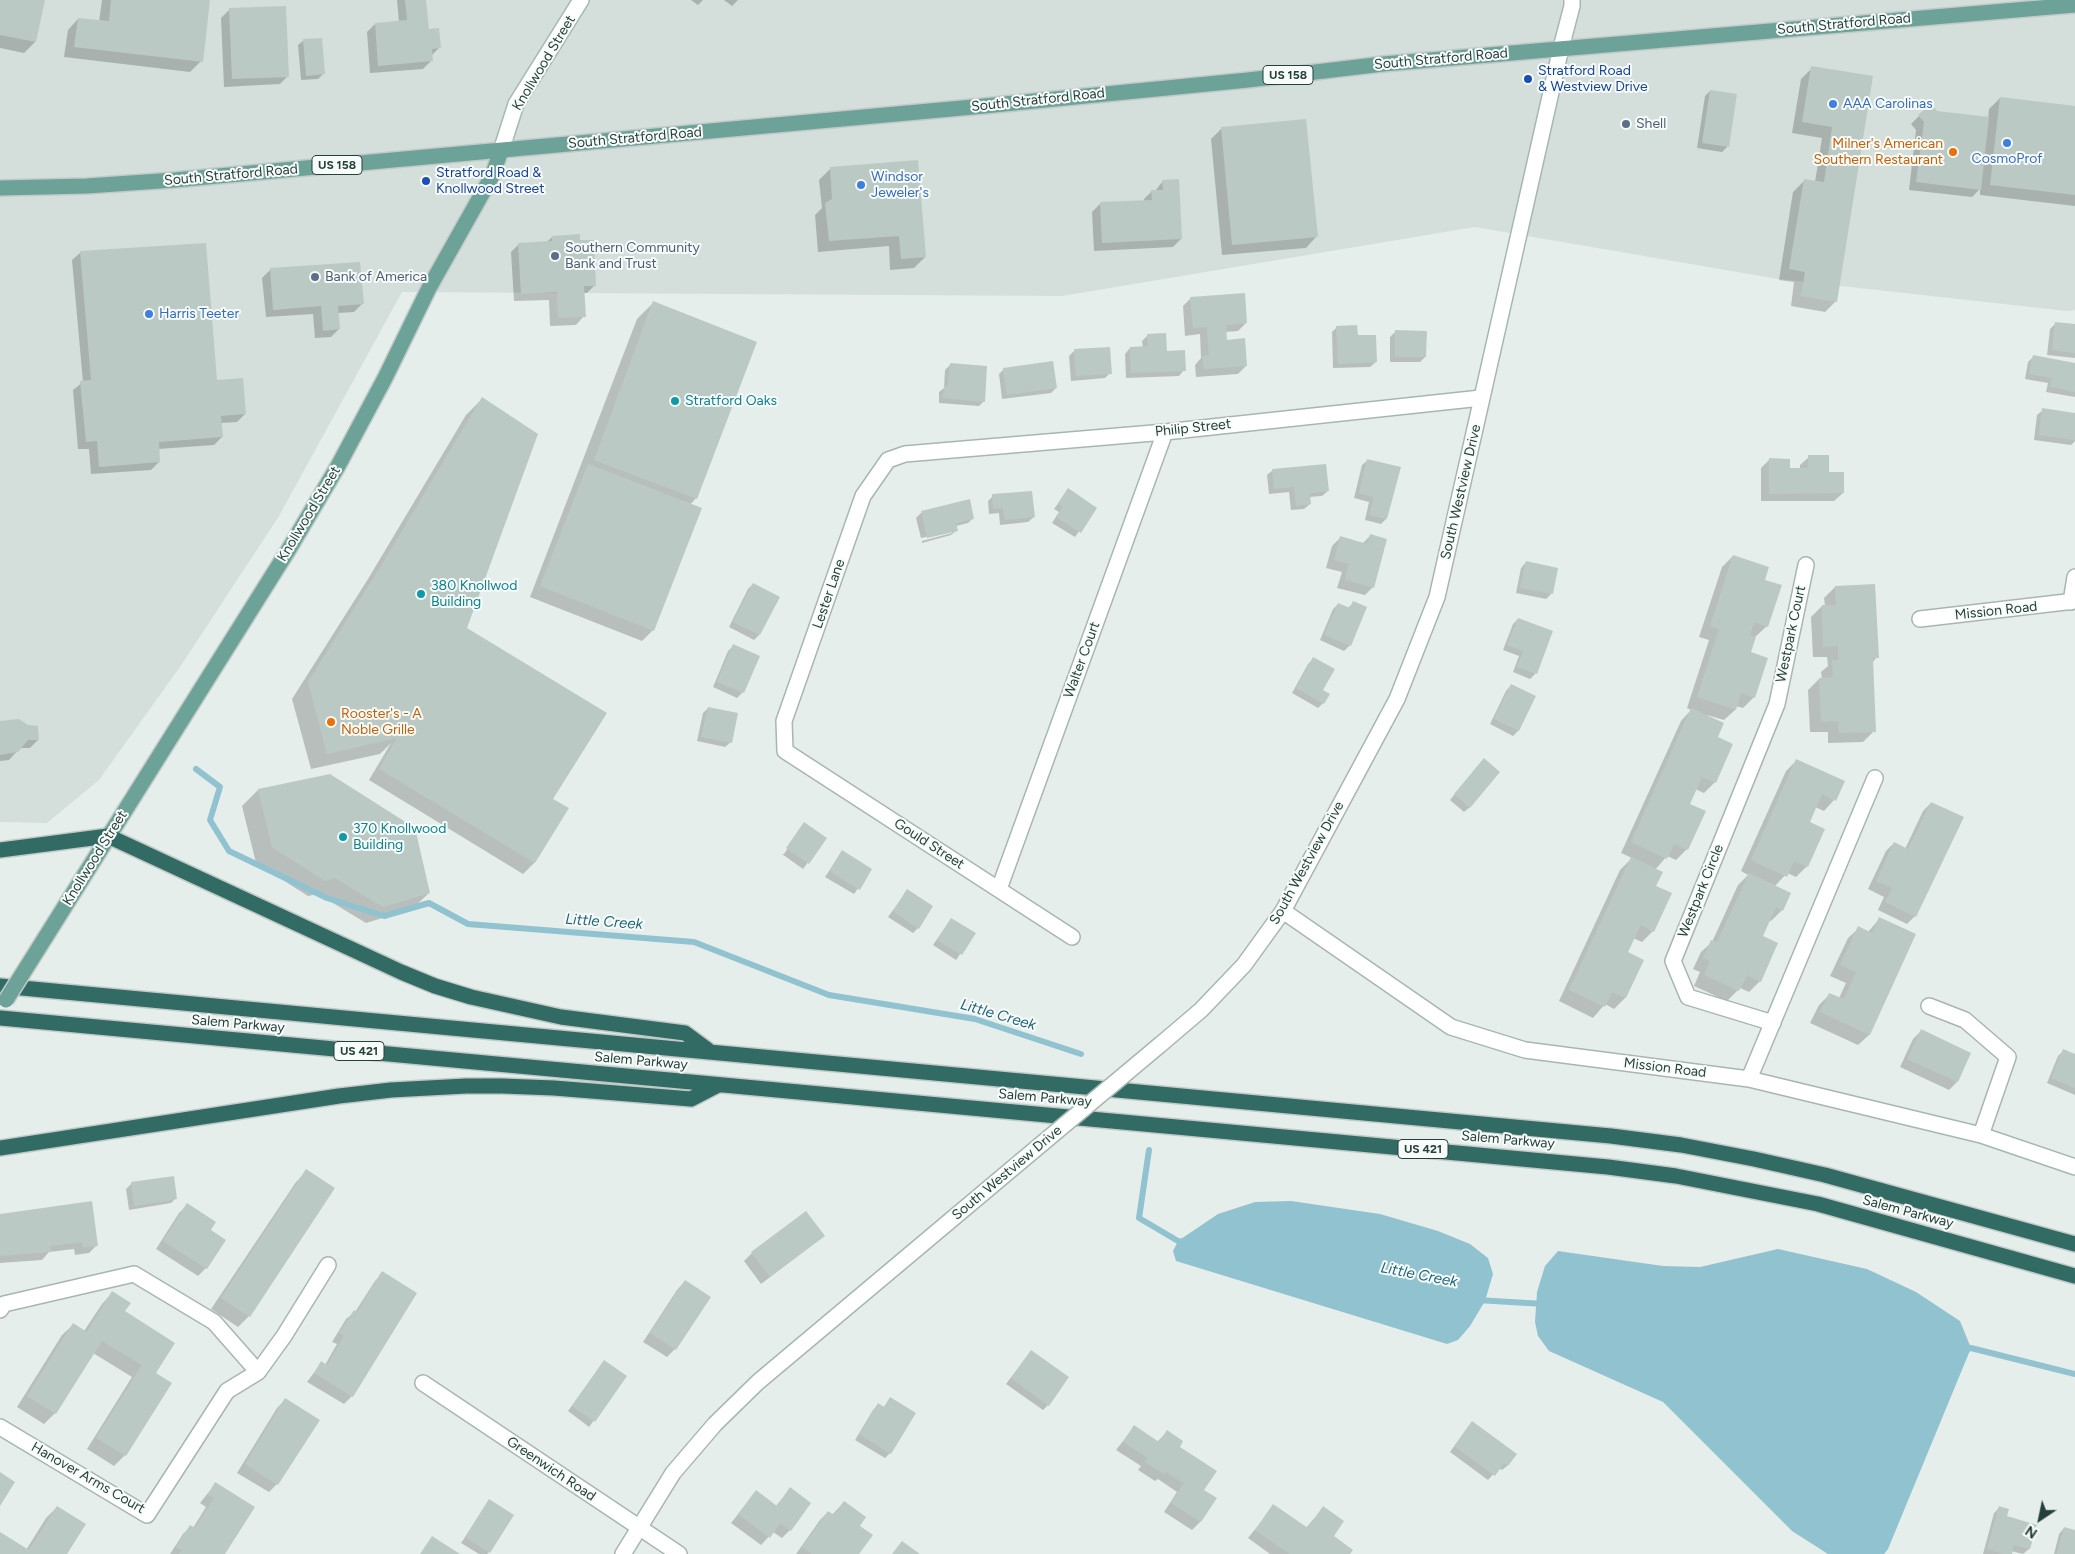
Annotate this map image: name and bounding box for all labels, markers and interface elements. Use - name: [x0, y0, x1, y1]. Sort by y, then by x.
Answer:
- street label: South Stratford Road: [1777, 10, 1911, 38]
- street label: Knollwood Street: [509, 12, 579, 114]
- street label: South Stratford Road: [1374, 45, 1508, 73]
- place label: Stratford Road & Westview Drive: [1538, 63, 1648, 95]
- road number: US 158: [1263, 66, 1313, 84]
- marker: Stratford Road & Westview Drive: [1522, 73, 1534, 85]
- street label: South Stratford Road: [970, 85, 1106, 115]
- place label: AAA Carolinas: [1843, 96, 1933, 112]
- marker: AAA Carolinas: [1827, 98, 1839, 110]
- place label: Shell: [1636, 116, 1666, 132]
- marker: Shell: [1620, 118, 1632, 130]
- street label: South Stratford Road: [568, 124, 702, 152]
- place label: Milner's American Southern Restaurant: [1814, 136, 1943, 168]
- marker: CosmoProf: [2001, 137, 2013, 149]
- marker: Milner's American Southern Restaurant: [1947, 146, 1959, 158]
- place label: CosmoProf: [1972, 151, 2042, 167]
- road number: US 158: [312, 156, 362, 174]
- street label: South Stratford Road: [164, 161, 298, 189]
- place label: Stratford Road & Knollwood Street: [436, 165, 545, 198]
- place label: Windsor Jeweler's: [871, 169, 929, 202]
- marker: Stratford Road & Knollwood Street: [420, 175, 432, 187]
- marker: Windsor Jeweler's: [855, 179, 867, 191]
- place label: Southern Community Bank and Trust: [565, 240, 700, 272]
- marker: Southern Community Bank and Trust: [549, 250, 561, 262]
- place label: Bank of America: [325, 269, 427, 285]
- marker: Bank of America: [309, 271, 321, 283]
- place label: Harris Teeter: [159, 306, 239, 322]
- marker: Harris Teeter: [143, 308, 155, 320]
- place label: Stratford Oaks: [685, 393, 777, 409]
- marker: Stratford Oaks: [669, 395, 681, 407]
- street label: Philip Street: [1154, 416, 1232, 440]
- street label: South Westview Drive: [1437, 423, 1485, 561]
- street label: Knollwood Street: [274, 463, 344, 565]
- street label: Lester Lane: [809, 557, 849, 631]
- place label: 380 Knollwod Building: [431, 578, 517, 610]
- street label: Westpark Court: [1773, 584, 1809, 684]
- marker: 380 Knollwod Building: [415, 588, 427, 600]
- street label: Mission Road: [1954, 598, 2038, 624]
- street label: Walter Court: [1060, 619, 1104, 701]
- place label: Rooster's - A Noble Grille: [341, 706, 422, 739]
- marker: Rooster's - A Noble Grille: [325, 716, 337, 728]
- street label: South Westview Drive: [1266, 798, 1348, 928]
- street label: Knollwood Street: [59, 808, 131, 908]
- street label: Gould Street: [891, 815, 967, 873]
- place label: 370 Knollwood Building: [353, 821, 446, 854]
- marker: 370 Knollwood Building: [337, 831, 349, 843]
- street label: Westpark Circle: [1675, 842, 1727, 940]
- water label: Little Creek: [565, 910, 643, 934]
- water label: Little Creek: [958, 996, 1038, 1034]
- street label: Salem Parkway: [191, 1012, 285, 1036]
- road number: US 421: [334, 1042, 384, 1060]
- street label: Salem Parkway: [594, 1049, 688, 1073]
- street label: Mission Road: [1623, 1055, 1707, 1081]
- street label: Salem Parkway: [998, 1086, 1092, 1110]
- street label: South Westview Drive: [949, 1122, 1065, 1224]
- street label: Salem Parkway: [1461, 1128, 1555, 1152]
- road number: US 421: [1398, 1140, 1448, 1158]
- street label: Salem Parkway: [1861, 1192, 1955, 1232]
- water label: Little Creek: [1379, 1259, 1459, 1291]
- street label: Greenwich Road: [503, 1433, 599, 1505]
- street label: Hanover Arms Court: [28, 1439, 148, 1517]
- north arrow: [2015, 1494, 2065, 1544]
- text: N: [2022, 1522, 2041, 1542]

